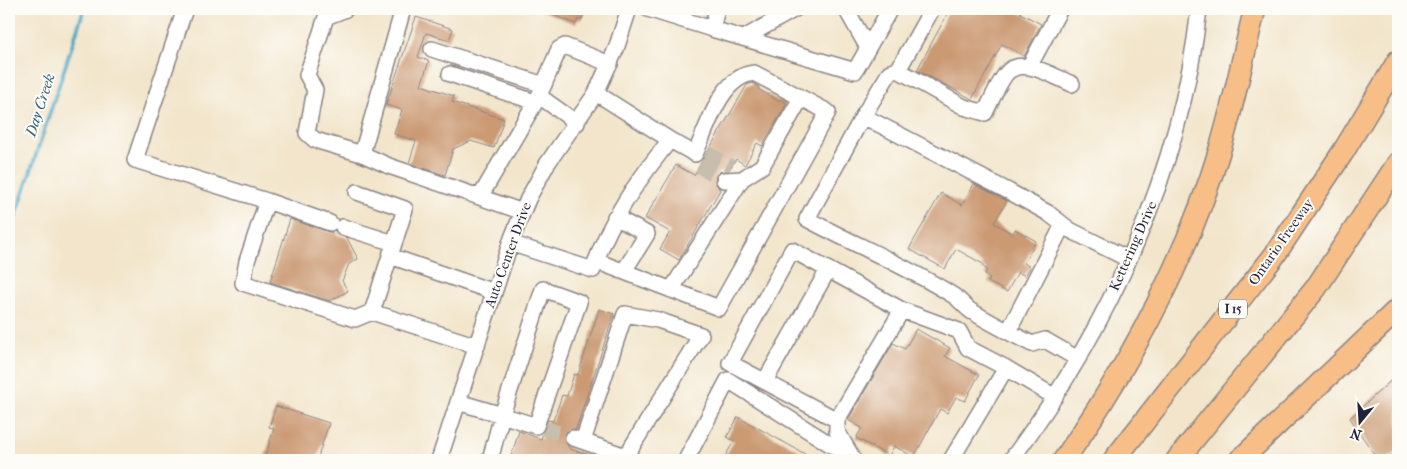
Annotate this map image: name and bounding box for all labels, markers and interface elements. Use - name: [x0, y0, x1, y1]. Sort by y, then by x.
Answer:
- water label: Day Creek: [21, 71, 59, 140]
- street label: Ontario Freeway: [1245, 195, 1317, 289]
- street label: Kettering Drive: [1106, 198, 1160, 294]
- street label: Auto Center Drive: [481, 200, 535, 311]
- road number: I 15: [1219, 300, 1247, 318]
- north arrow: [1334, 396, 1384, 446]
- text: N: [1348, 424, 1364, 444]

